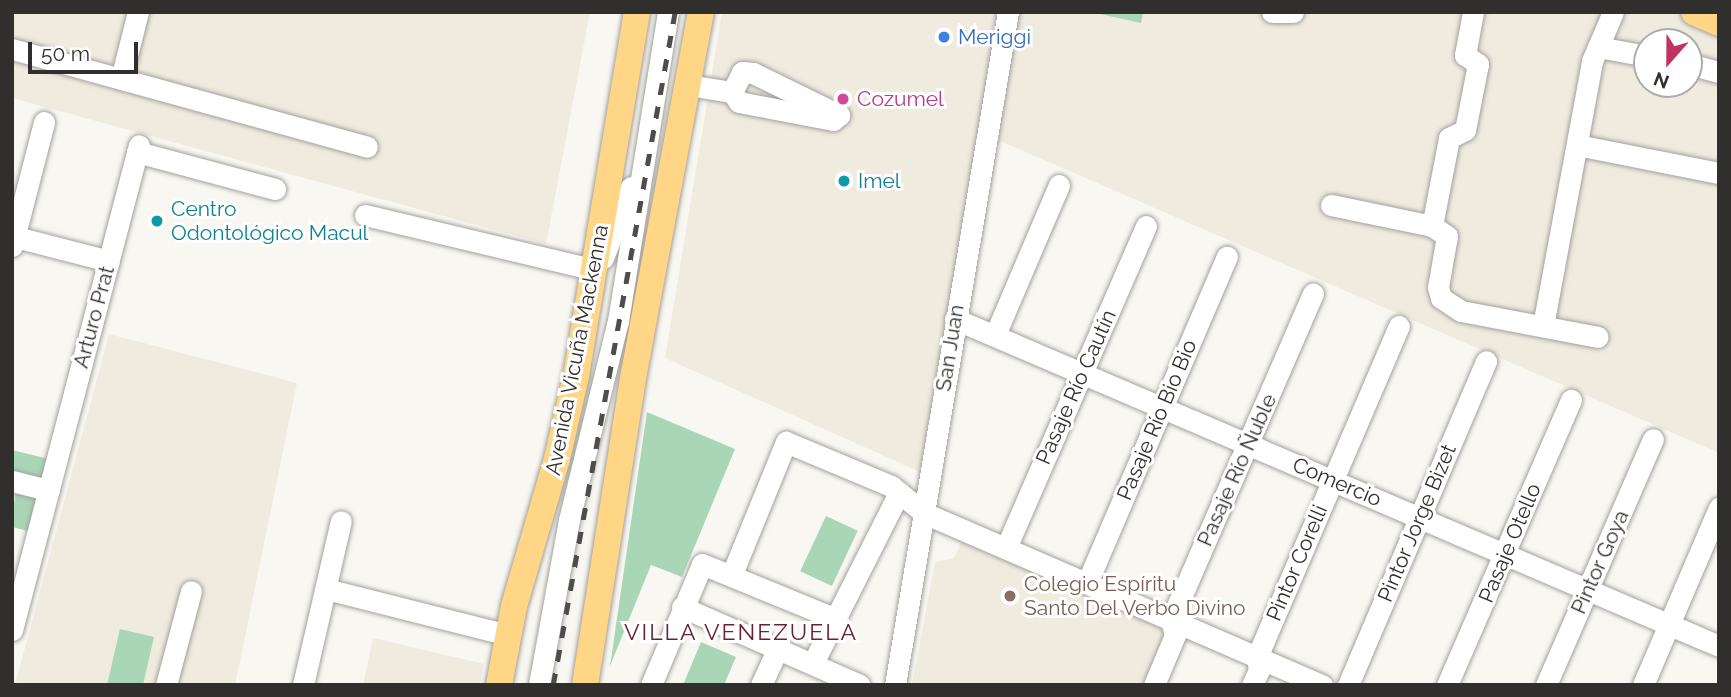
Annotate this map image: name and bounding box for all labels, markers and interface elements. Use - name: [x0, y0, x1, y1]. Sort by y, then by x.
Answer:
- place label: Meriggi: [958, 24, 1031, 50]
- scale bar: [32, 28, 142, 72]
- north arrow: [1633, 28, 1703, 98]
- marker: Meriggi: [936, 29, 952, 45]
- text: 50 m: [41, 41, 90, 66]
- text: N: [1650, 68, 1672, 94]
- place label: Cozumel: [857, 86, 944, 112]
- marker: Cozumel: [835, 91, 851, 107]
- place label: Imel: [858, 168, 901, 194]
- marker: Imel: [836, 173, 852, 189]
- place label: Centro Odontológico Macul: [171, 196, 368, 246]
- marker: Centro Odontológico Macul: [149, 213, 165, 229]
- street label: Avenida Vicuña Mackenna: [540, 222, 614, 478]
- street label: Arturo Prat: [68, 263, 120, 371]
- street label: San Juan: [931, 303, 969, 393]
- street label: Pasaje Río Cautín: [1031, 306, 1121, 468]
- street label: Pasaje Río Bio Bio: [1112, 336, 1202, 504]
- street label: Pasaje Río Ñuble: [1192, 390, 1282, 550]
- street label: Pintor Jorge Bizet: [1372, 440, 1462, 606]
- street label: Comercio: [1289, 452, 1385, 512]
- street label: Pasaje Otello: [1474, 480, 1546, 606]
- street label: Pintor Corelli: [1261, 501, 1333, 625]
- street label: Pintor Goya: [1566, 506, 1634, 618]
- place label: Colegio Espíritu Santo Del Verbo Divino: [1024, 571, 1247, 621]
- marker: Colegio Espíritu Santo Del Verbo Divino: [1002, 588, 1018, 604]
- district label: VILLA VENEZUELA: [625, 618, 857, 646]

